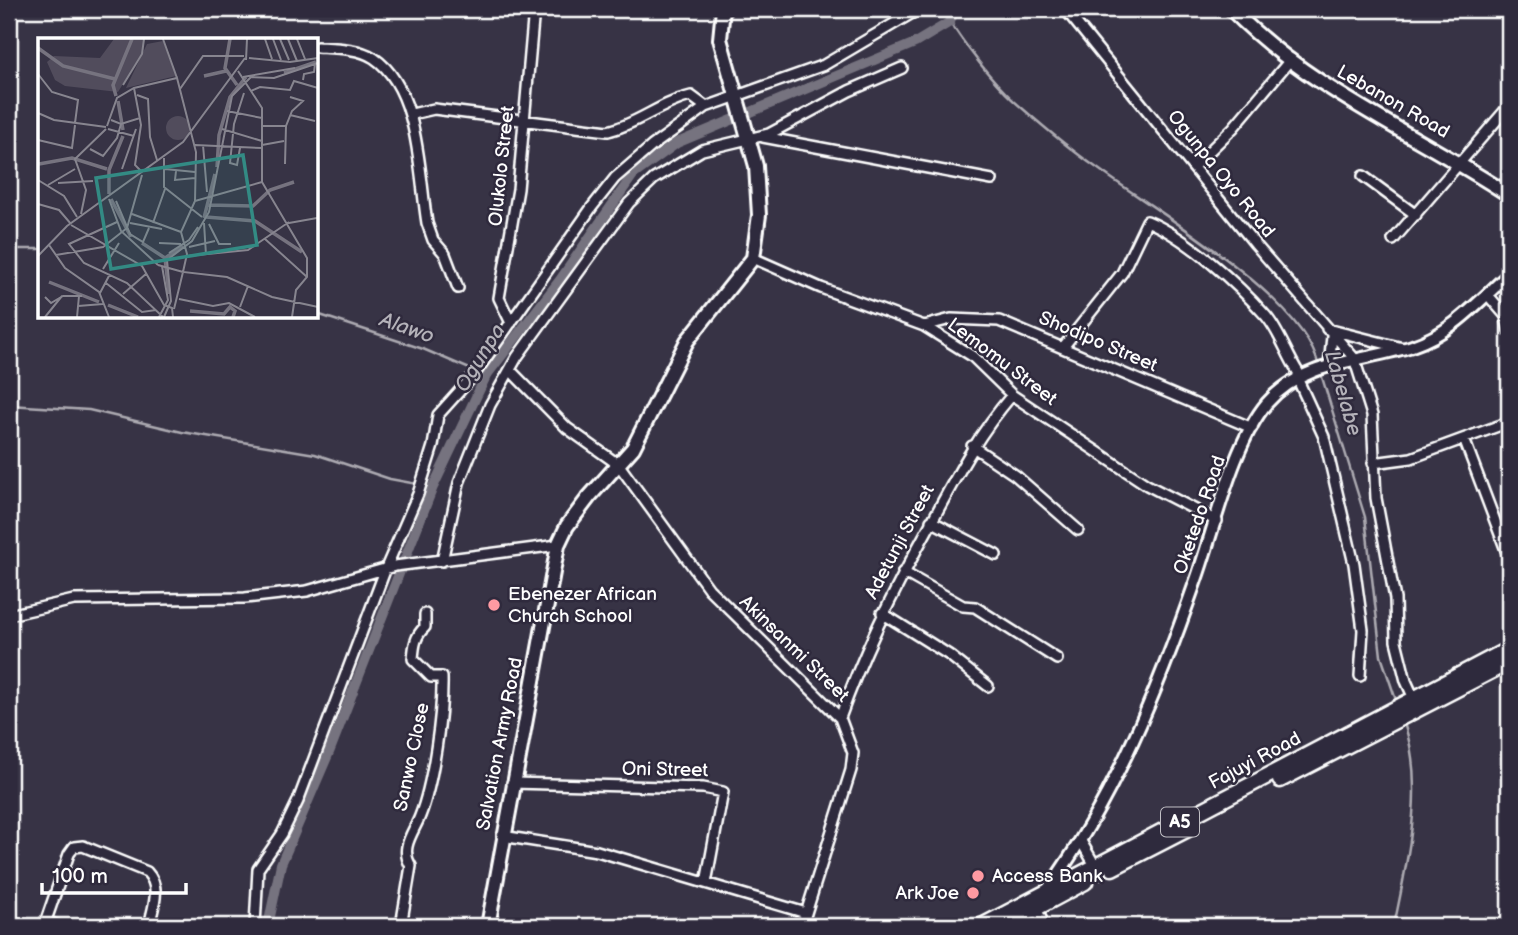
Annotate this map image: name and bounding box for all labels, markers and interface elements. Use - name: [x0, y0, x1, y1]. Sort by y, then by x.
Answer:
- inset map: [38, 38, 318, 318]
- street label: Lebanon Road: [1333, 60, 1453, 144]
- street label: Olukolo Street: [484, 105, 520, 227]
- street label: Ogunpa Oyo Road: [1162, 105, 1280, 243]
- water label: Alawo: [376, 307, 437, 349]
- street label: Shodipo Street: [1035, 307, 1161, 377]
- street label: Lemomu Street: [943, 313, 1061, 411]
- water label: Ogunpa: [449, 319, 511, 397]
- water label: Labelabe: [1319, 347, 1367, 439]
- street label: Oketedo Road: [1169, 453, 1231, 577]
- street label: Adetunji Street: [860, 481, 940, 603]
- place label: Ebenezer African Church School: [508, 583, 657, 628]
- street label: Akinsanmi Street: [734, 591, 854, 707]
- marker: Ebenezer African Church School: [486, 597, 502, 613]
- street label: Salvation Army Road: [472, 656, 528, 832]
- street label: Sanwo Close: [389, 701, 435, 813]
- street label: Fajuyi Road: [1205, 727, 1305, 795]
- street label: Oni Street: [622, 758, 709, 782]
- road number: A5: [1161, 808, 1199, 836]
- scale bar: [42, 851, 186, 895]
- text: 100 m: [52, 864, 108, 889]
- place label: Access Bank: [992, 865, 1103, 888]
- marker: Access Bank: [970, 868, 986, 884]
- place label: Ark Joe: [896, 882, 959, 905]
- marker: Ark Joe: [965, 885, 981, 901]

